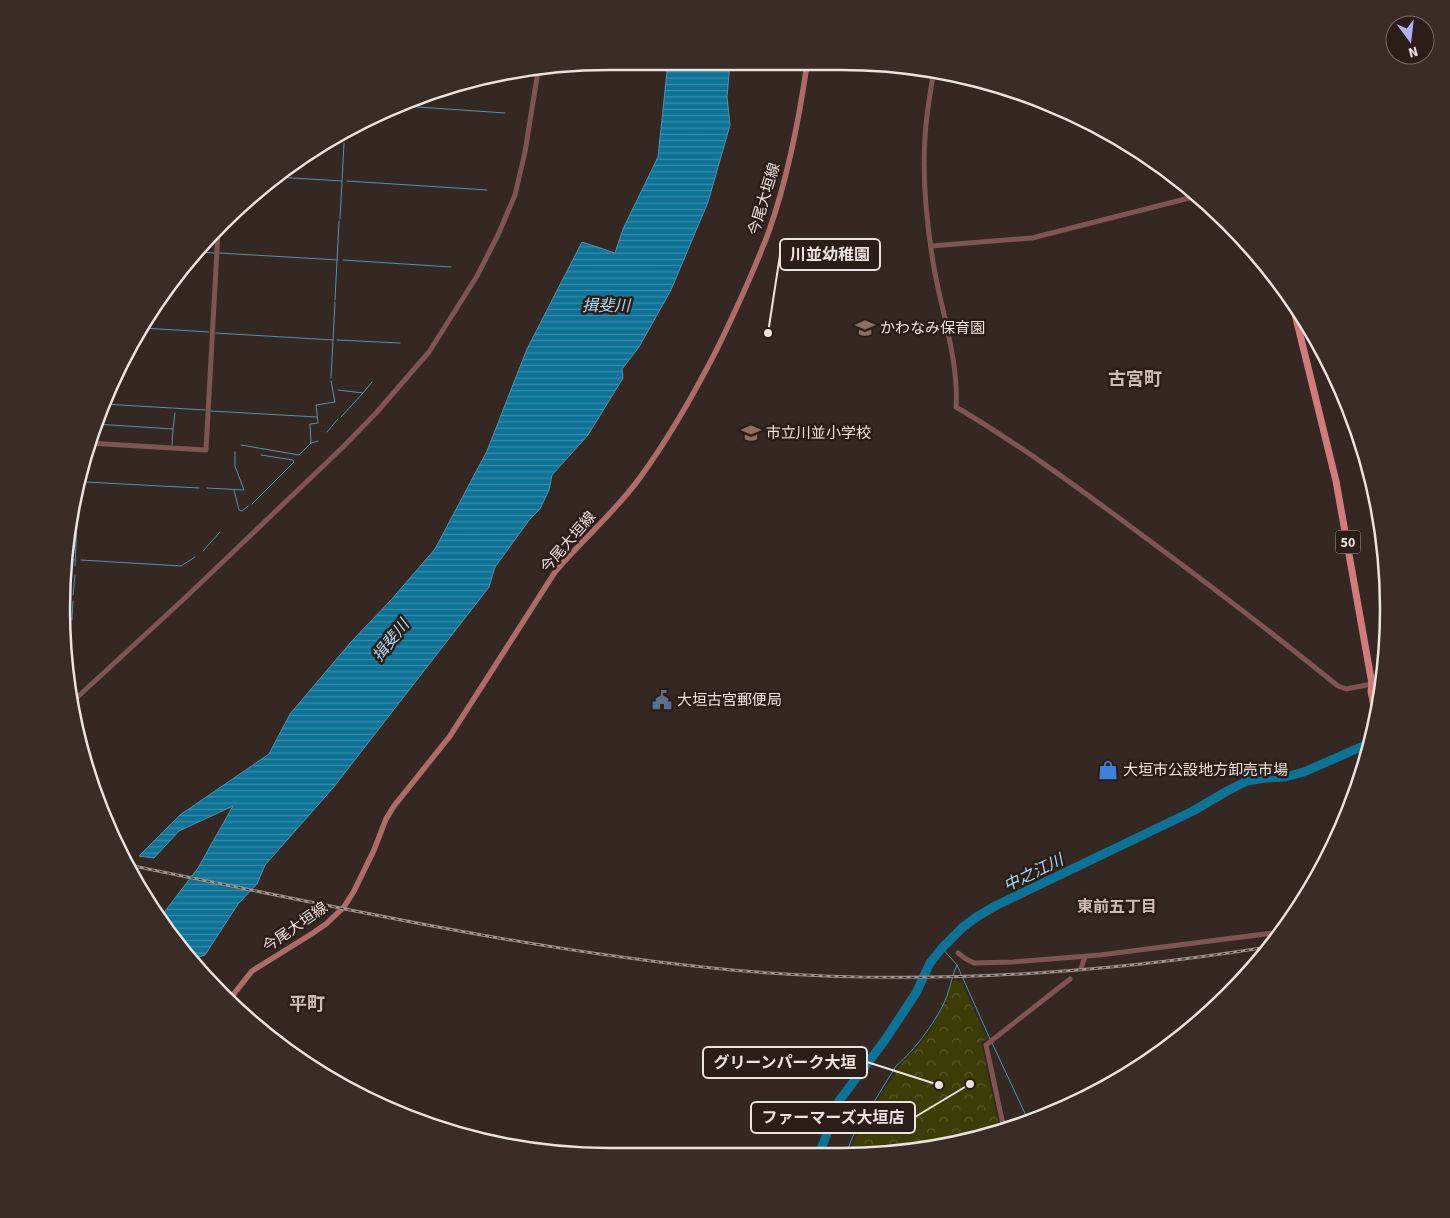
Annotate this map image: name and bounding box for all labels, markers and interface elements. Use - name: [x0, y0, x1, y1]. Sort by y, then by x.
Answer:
- north arrow: [1385, 15, 1435, 65]
- text: N: [1406, 41, 1420, 62]
- street label: 今尾大垣線: [743, 160, 785, 238]
- callout: 川並幼稚園: [780, 239, 880, 270]
- text: 川並幼稚園: [790, 244, 870, 266]
- water label: 揖斐川: [582, 295, 632, 317]
- school or university icon: かわなみ保育園: [854, 317, 876, 339]
- place label: かわなみ保育園: [880, 318, 985, 339]
- district label: 古宮町: [1108, 367, 1162, 392]
- school or university icon: 市立川並小学校: [740, 422, 762, 444]
- place label: 市立川並小学校: [766, 423, 871, 444]
- street label: 今尾大垣線: [536, 507, 601, 578]
- road number: 50: [1336, 530, 1360, 554]
- water label: 揖斐川: [367, 613, 415, 666]
- public building icon: 大垣古宮郵便局: [651, 689, 673, 711]
- place label: 大垣古宮郵便局: [677, 690, 782, 711]
- shop icon: 大垣市公設地方卸売市場: [1097, 759, 1119, 781]
- place label: 大垣市公設地方卸売市場: [1123, 760, 1288, 781]
- water label: 中之江川: [1000, 848, 1069, 897]
- district label: 東前五丁目: [1077, 896, 1157, 918]
- street label: 今尾大垣線: [259, 897, 332, 958]
- district label: 平町: [289, 992, 325, 1017]
- callout: グリーンパーク大垣: [703, 1047, 867, 1078]
- text: グリーンパーク大垣: [713, 1052, 857, 1074]
- callout: ファーマーズ大垣店: [751, 1102, 915, 1133]
- text: ファーマーズ大垣店: [761, 1107, 905, 1129]

